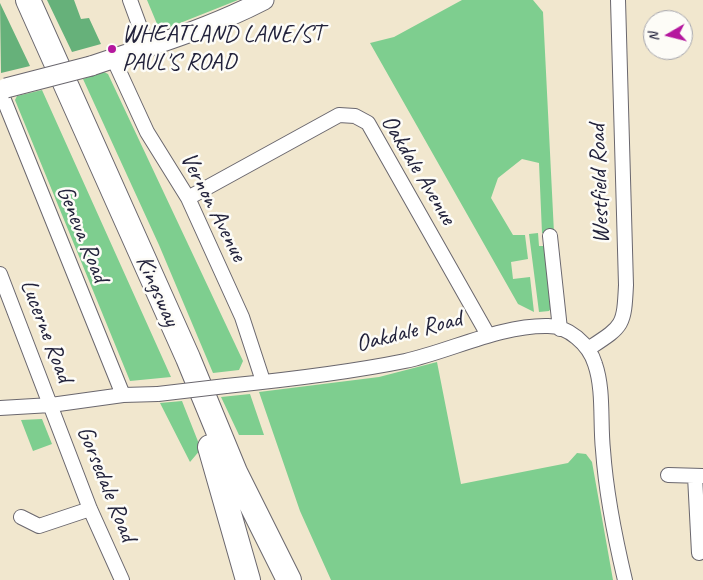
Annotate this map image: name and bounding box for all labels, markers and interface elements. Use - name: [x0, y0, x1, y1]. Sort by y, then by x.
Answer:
- north arrow: [643, 10, 693, 60]
- place label: WHEATLAND LANE/ST PAUL'S ROAD: [122, 21, 323, 77]
- text: N: [645, 32, 663, 43]
- marker: WHEATLAND LANE/ST PAUL'S ROAD: [106, 43, 118, 55]
- street label: Oakdale Avenue: [374, 110, 462, 230]
- street label: Westfield Road: [584, 124, 616, 244]
- street label: Vernon Avenue: [173, 148, 253, 266]
- street label: Geneva Road: [50, 181, 114, 287]
- street label: Kingsway: [129, 251, 185, 331]
- street label: Lucerne Road: [13, 276, 79, 386]
- street label: Oakdale Road: [353, 305, 465, 359]
- street label: Gorsedale Road: [70, 422, 142, 546]

